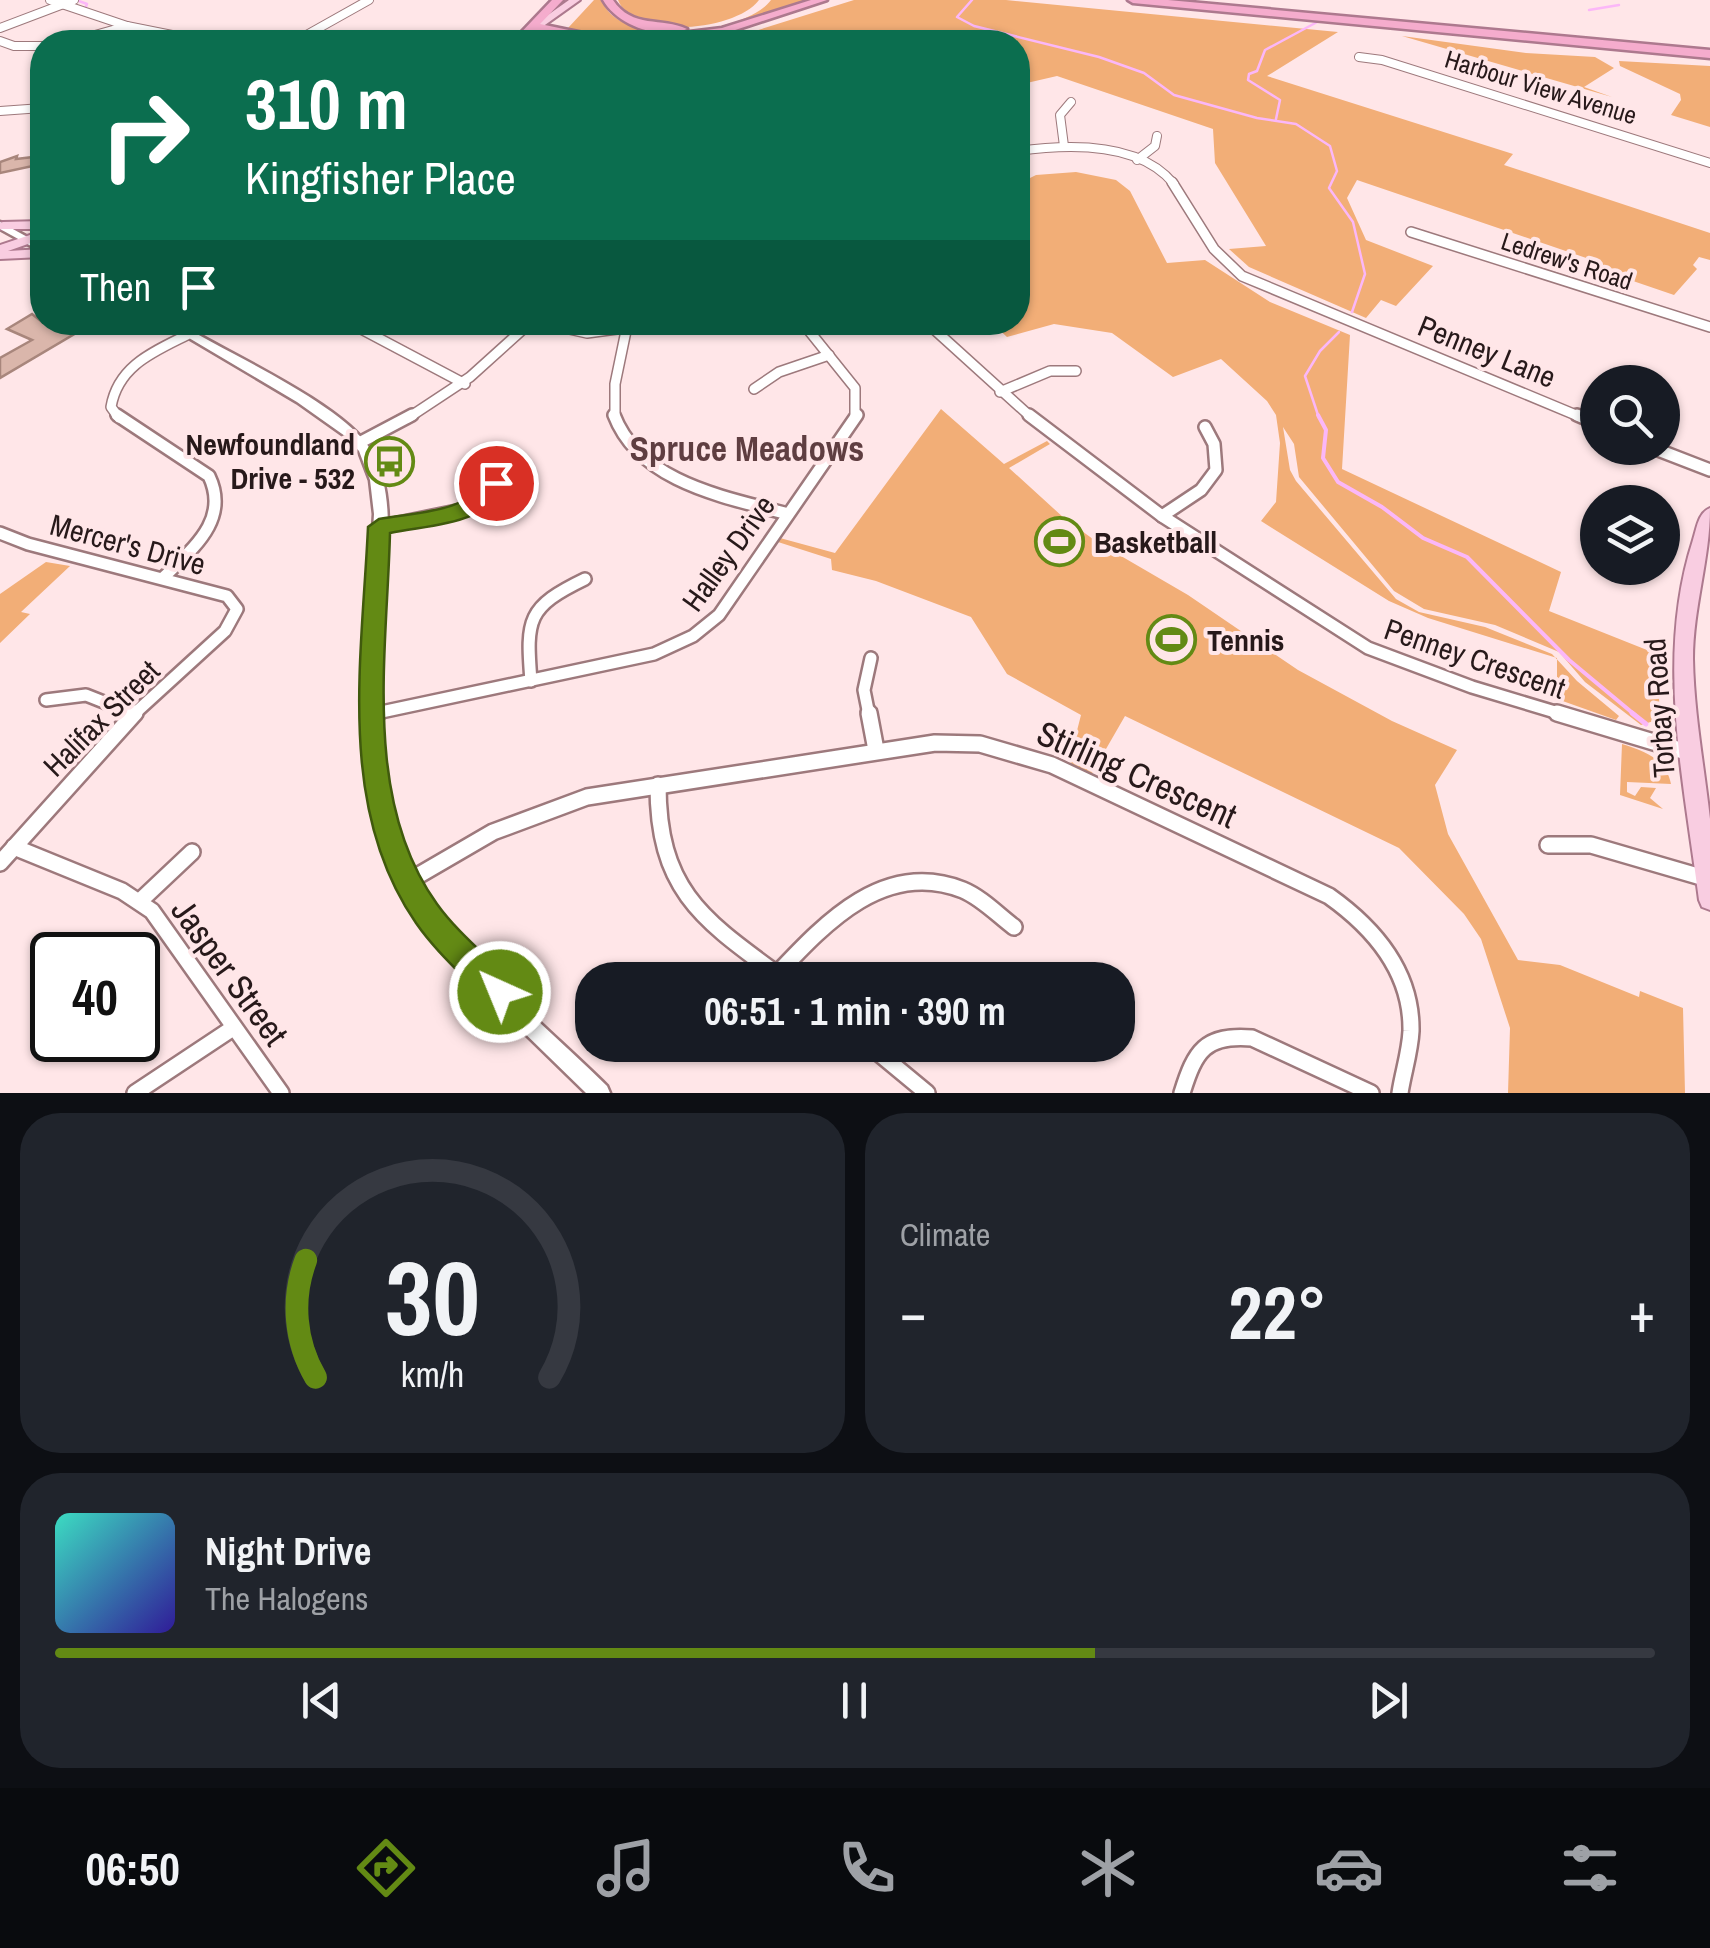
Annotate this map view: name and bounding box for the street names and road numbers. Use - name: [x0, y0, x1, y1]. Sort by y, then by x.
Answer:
- street label: Harbour View Avenue: [1441, 42, 1641, 132]
- street label: Ledrew's Road: [1497, 224, 1637, 298]
- street label: Penney Lane: [1412, 305, 1562, 397]
- street label: Halley Drive: [672, 487, 784, 619]
- street label: Mercer's Drive: [46, 504, 210, 584]
- street label: Penney Crescent: [1379, 608, 1571, 708]
- street label: Torbay Road: [1634, 637, 1684, 779]
- street label: Halifax Street: [34, 651, 168, 785]
- street label: Stirling Crescent: [1030, 709, 1244, 839]
- street label: Jasper Street: [161, 889, 299, 1055]

